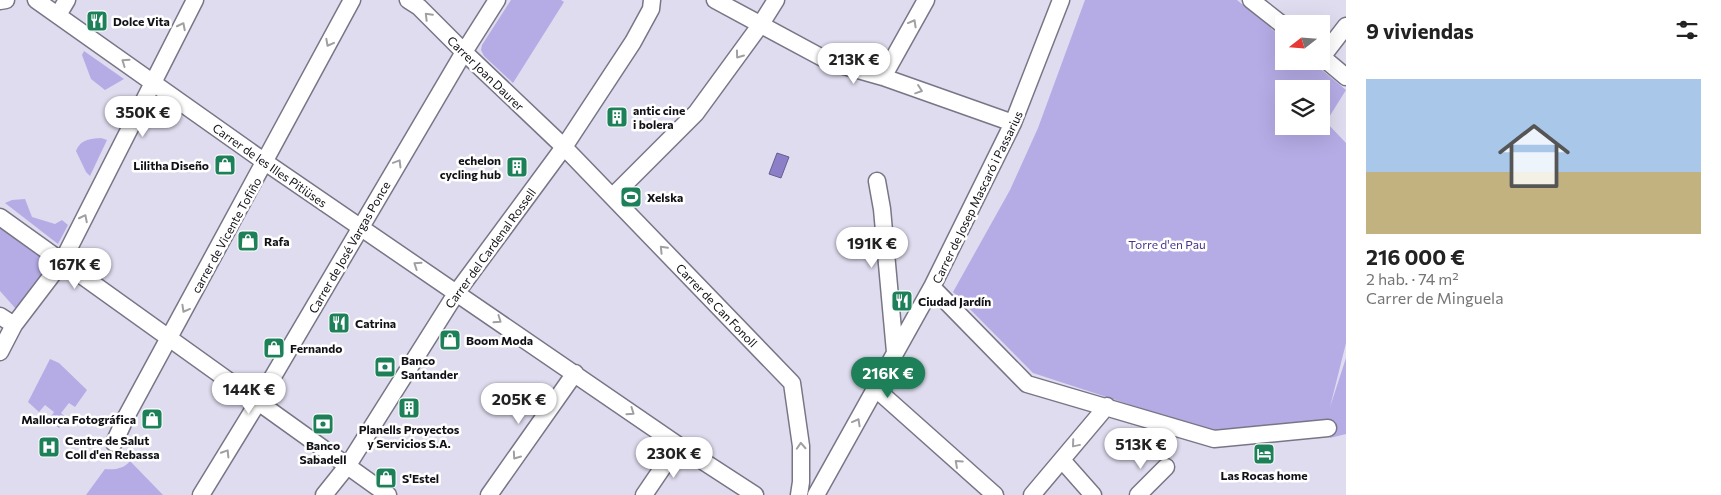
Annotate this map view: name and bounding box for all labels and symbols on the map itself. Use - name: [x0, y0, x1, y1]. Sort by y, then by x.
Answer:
- restaurant icon: Dolce Vita: [85, 9, 109, 33]
- one-way arrow: [425, 13, 434, 22]
- place label: Dolce Vita: [113, 14, 170, 28]
- north arrow: [1275, 15, 1330, 70]
- one-way arrow: [907, 20, 917, 29]
- one-way arrow: [176, 23, 186, 32]
- street label: Carrer Joan Daurer: [444, 33, 527, 114]
- one-way arrow: [325, 38, 335, 47]
- pin: 213K €: [813, 42, 895, 85]
- one-way arrow: [736, 49, 744, 58]
- one-way arrow: [122, 59, 131, 68]
- one-way arrow: [914, 84, 923, 94]
- pin: 350K €: [102, 96, 184, 138]
- place label: antic cine i bolera: [633, 103, 685, 131]
- building icon: antic cine i bolera: [605, 105, 629, 129]
- street label: Carrer de Josep Mascaró i Passarius: [929, 108, 1026, 286]
- street label: Carrer de les Illes Pitiüses: [210, 120, 330, 210]
- shop icon: Lilitha Diseño: [213, 153, 237, 177]
- place label: echelon cycling hub: [440, 153, 501, 181]
- building icon: echelon cycling hub: [505, 155, 529, 179]
- place label: Lilitha Diseño: [133, 158, 209, 172]
- one-way arrow: [392, 160, 402, 169]
- street label: carrer de Vicente Tofiño: [188, 175, 264, 295]
- street label: Carrer de José Vargas Ponce: [305, 178, 393, 316]
- street label: Carrer del Cardenal Rossell: [442, 185, 538, 311]
- sports icon: Xelska: [619, 185, 643, 209]
- place label: Xelska: [647, 190, 683, 204]
- one-way arrow: [78, 214, 88, 223]
- pin: 191K €: [831, 226, 913, 269]
- shop icon: Rafa: [236, 229, 260, 253]
- place label: Rafa: [264, 234, 290, 248]
- park label: Torre d'en Pau: [1128, 237, 1206, 251]
- one-way arrow: [660, 246, 669, 255]
- pin: 167K €: [34, 248, 116, 290]
- street label: Carrer de Can Fonoll: [674, 260, 760, 350]
- one-way arrow: [413, 262, 423, 271]
- restaurant icon: Ciudad Jardín: [890, 289, 914, 313]
- place label: Ciudad Jardín: [918, 294, 991, 309]
- one-way arrow: [181, 304, 191, 313]
- restaurant icon: Catrina: [327, 311, 351, 335]
- one-way arrow: [492, 314, 501, 323]
- place label: Catrina: [355, 316, 396, 330]
- shop icon: Boom Moda: [438, 328, 462, 352]
- place label: Boom Moda: [466, 333, 533, 347]
- shop icon: Fernando: [262, 336, 286, 360]
- place label: Fernando: [290, 341, 342, 355]
- place label: Banco Santander: [401, 353, 458, 381]
- bank icon: Banco Santander: [373, 355, 397, 379]
- pin: 216K €: [847, 356, 929, 399]
- pin: 144K €: [208, 372, 290, 415]
- pin: 205K €: [478, 382, 560, 425]
- building icon: Planells Proyectos y Servicios S.A.: [397, 396, 421, 420]
- one-way arrow: [625, 406, 635, 415]
- shop icon: Mallorca Fotográfica: [140, 407, 164, 431]
- place label: Mallorca Fotográfica: [21, 412, 136, 426]
- bank icon: Banco Sabadell: [311, 412, 335, 436]
- one-way arrow: [851, 418, 861, 427]
- place label: Planells Proyectos y Servicios S.A.: [359, 422, 460, 450]
- pin: 513K €: [1100, 428, 1182, 470]
- place label: Centre de Salut Coll d'en Rebassa: [65, 433, 160, 461]
- hospital icon: Centre de Salut Coll d'en Rebassa: [37, 435, 61, 459]
- pin: 230K €: [633, 436, 715, 479]
- place label: Banco Sabadell: [300, 438, 346, 466]
- one-way arrow: [1072, 438, 1081, 447]
- one-way arrow: [795, 442, 806, 450]
- hotel icon: Las Rocas home: [1252, 442, 1276, 466]
- one-way arrow: [220, 450, 230, 459]
- one-way arrow: [513, 450, 522, 460]
- one-way arrow: [955, 459, 964, 468]
- shop icon: S'Estel: [374, 466, 398, 490]
- place label: Las Rocas home: [1220, 468, 1308, 482]
- place label: S'Estel: [402, 471, 439, 485]

